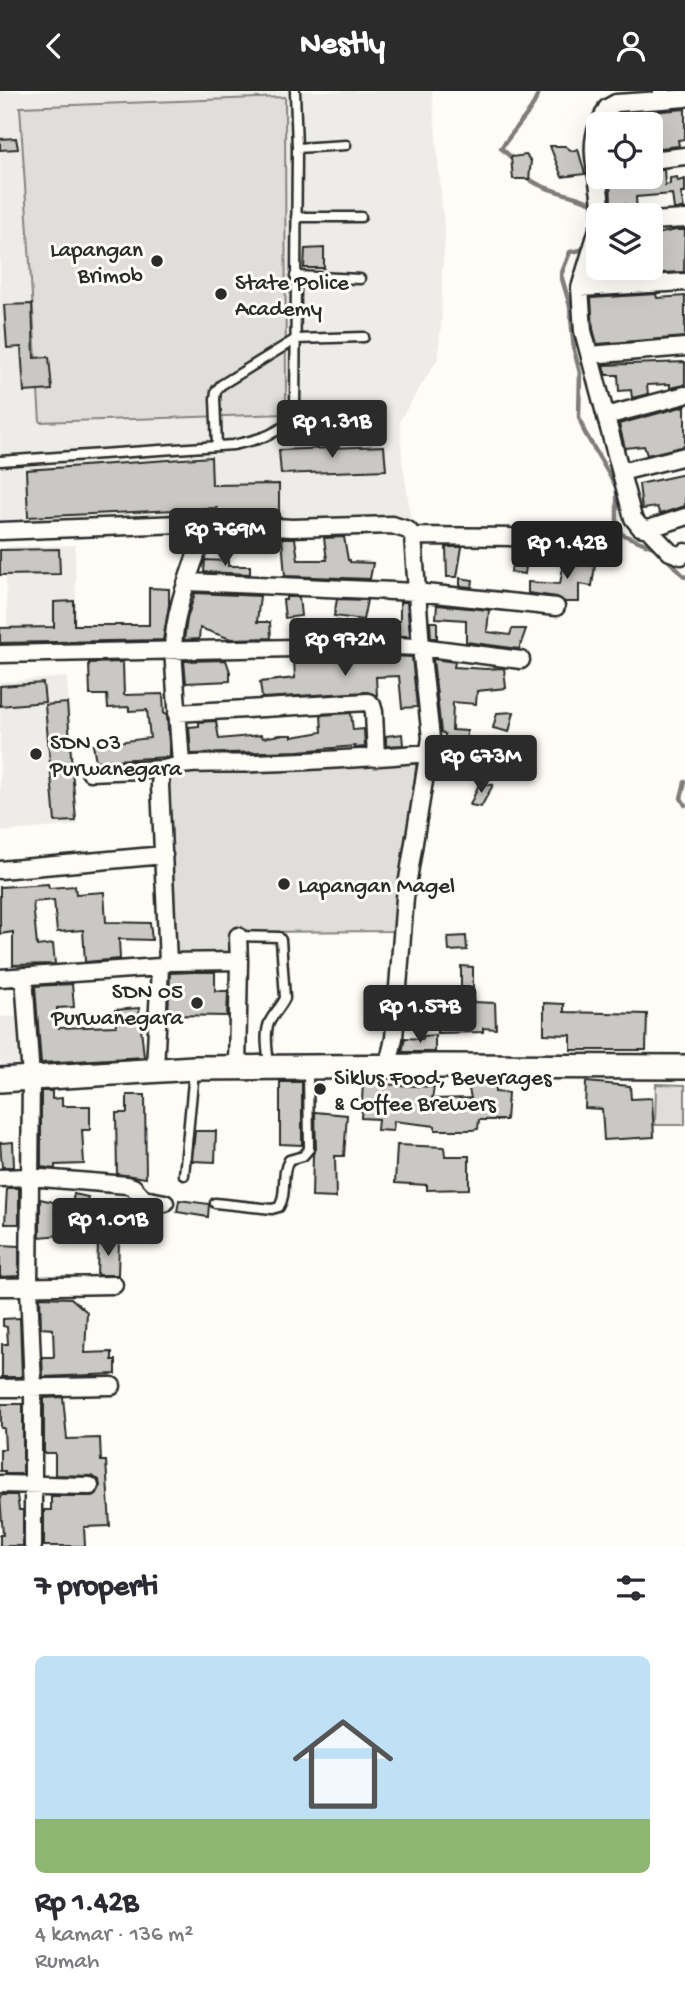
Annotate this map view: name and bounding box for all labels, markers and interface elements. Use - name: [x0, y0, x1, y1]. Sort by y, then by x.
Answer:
- icon: back: [35, 27, 73, 65]
- text: Nestly: [300, 27, 385, 65]
- icon: person: [612, 27, 650, 65]
- map controls: [586, 112, 663, 280]
- button: locate: [586, 112, 663, 189]
- button: layers: [586, 203, 663, 280]
- place label: Lapangan Brimob: [50, 238, 143, 291]
- marker: Lapangan Brimob: [149, 253, 165, 269]
- place label: State Police Academy: [235, 271, 350, 324]
- marker: State Police Academy: [213, 286, 229, 302]
- pin: Rp 1.31B: [260, 401, 404, 460]
- text: Rp 1.31B: [293, 409, 371, 436]
- pin: Rp 769M: [160, 509, 290, 568]
- text: Rp 769M: [185, 517, 265, 544]
- pin: Rp 1.42B: [495, 521, 639, 581]
- text: Rp 1.42B: [527, 530, 607, 557]
- pin: Rp 972M: [280, 619, 410, 678]
- text: Rp 972M: [305, 627, 385, 654]
- place label: SDN 03 Purwanegara: [49, 731, 183, 784]
- pin: Rp 673M: [416, 735, 546, 795]
- text: Rp 673M: [441, 744, 521, 771]
- marker: SDN 03 Purwanegara: [28, 746, 44, 762]
- place label: Lapangan Magel: [298, 874, 455, 901]
- marker: Lapangan Magel: [276, 876, 292, 892]
- place label: SDN 05 Purwanegara: [50, 980, 184, 1033]
- pin: Rp 1.57B: [348, 985, 492, 1045]
- text: Rp 1.57B: [379, 994, 461, 1021]
- marker: SDN 05 Purwanegara: [189, 995, 205, 1011]
- place label: Siklus Food, Beverages & Coffee Brewers: [334, 1066, 552, 1119]
- marker: Siklus Food, Beverages & Coffee Brewers: [312, 1081, 328, 1097]
- pin: Rp 1.01B: [36, 1199, 180, 1258]
- text: Rp 1.01B: [68, 1207, 148, 1234]
- icon: filters: [612, 1569, 650, 1607]
- text: 7 properti: [35, 1571, 158, 1606]
- icon: home: [280, 1701, 406, 1827]
- text: Rp 1.42B: [35, 1887, 138, 1922]
- text: 4 kamar · 136 m²: [35, 1922, 193, 1949]
- text: Rumah: [35, 1949, 99, 1976]

